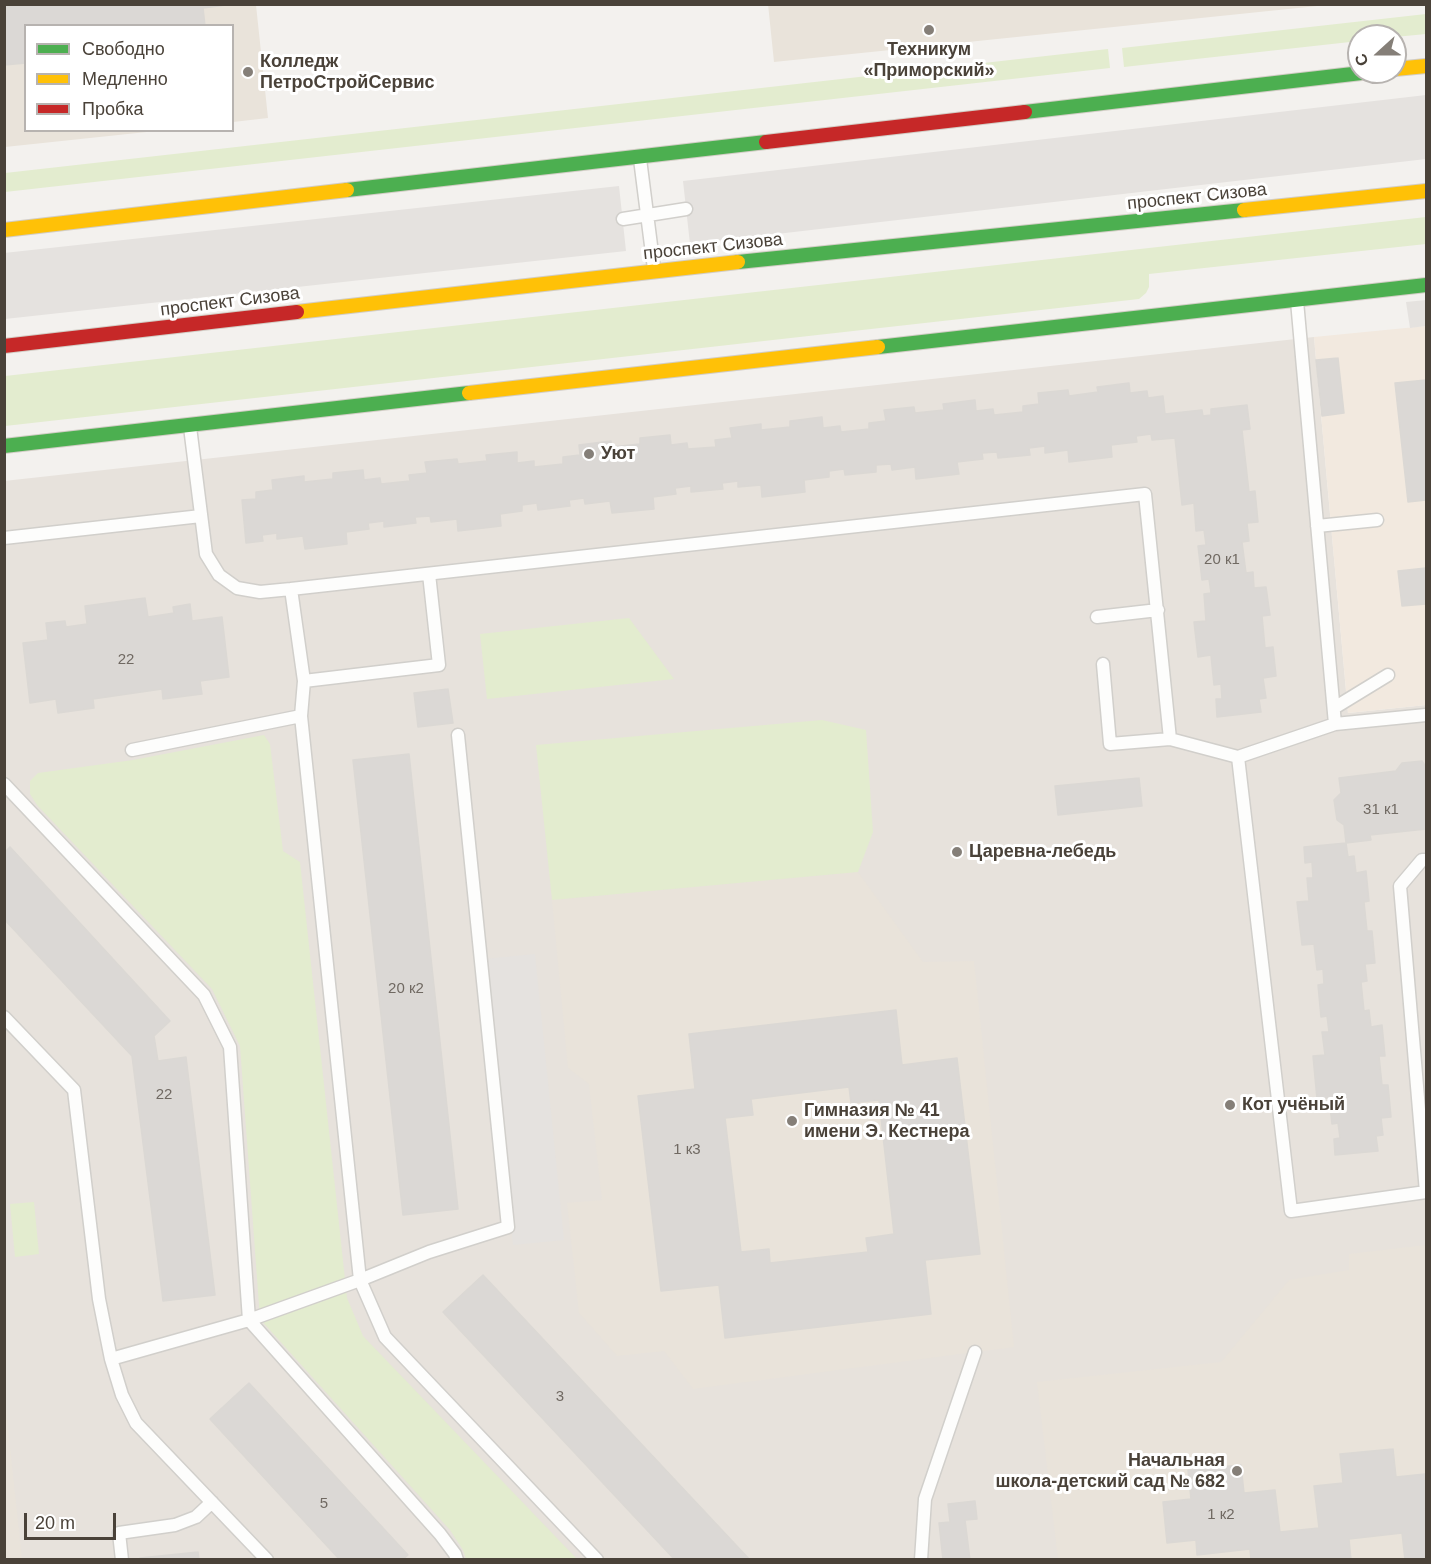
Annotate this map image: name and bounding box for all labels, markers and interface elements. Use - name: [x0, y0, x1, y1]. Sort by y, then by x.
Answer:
- marker: Техникум «Приморский»: [922, 23, 936, 37]
- legend: [24, 24, 234, 132]
- north arrow: [1347, 24, 1407, 84]
- text: Свободно: [82, 39, 165, 59]
- place label: Техникум «Приморский»: [863, 39, 995, 82]
- place label: Колледж ПетроСтройСервис: [260, 51, 435, 94]
- text: С: [1352, 51, 1372, 68]
- marker: Колледж ПетроСтройСервис: [241, 65, 255, 79]
- text: Медленно: [82, 69, 168, 89]
- text: Пробка: [82, 99, 144, 119]
- street label: проспект Сизова: [1126, 179, 1268, 215]
- street label: проспект Сизова: [642, 229, 784, 265]
- street label: проспект Сизова: [159, 283, 301, 321]
- place label: Уют: [601, 443, 635, 465]
- marker: Уют: [582, 447, 596, 461]
- house number: 20 к1: [1204, 551, 1240, 569]
- house number: 22: [118, 651, 134, 669]
- house number: 31 к1: [1363, 801, 1399, 819]
- place label: Царевна-лебедь: [969, 841, 1116, 863]
- marker: Царевна-лебедь: [950, 845, 964, 859]
- house number: 20 к2: [388, 980, 424, 998]
- house number: 22: [156, 1086, 172, 1104]
- place label: Кот учёный: [1242, 1094, 1345, 1116]
- marker: Кот учёный: [1223, 1098, 1237, 1112]
- place label: Гимназия № 41 имени Э. Кестнера: [804, 1100, 970, 1142]
- marker: Гимназия № 41 имени Э. Кестнера: [785, 1114, 799, 1128]
- house number: 1 к3: [673, 1141, 701, 1159]
- house number: 3: [556, 1388, 564, 1406]
- place label: Начальная школа-детский сад № 682: [996, 1450, 1225, 1492]
- marker: Начальная школа-детский сад № 682: [1230, 1464, 1244, 1478]
- house number: 5: [320, 1495, 328, 1513]
- scale bar: [27, 1501, 118, 1539]
- house number: 1 к2: [1207, 1506, 1235, 1524]
- text: 20 m: [35, 1513, 75, 1533]

